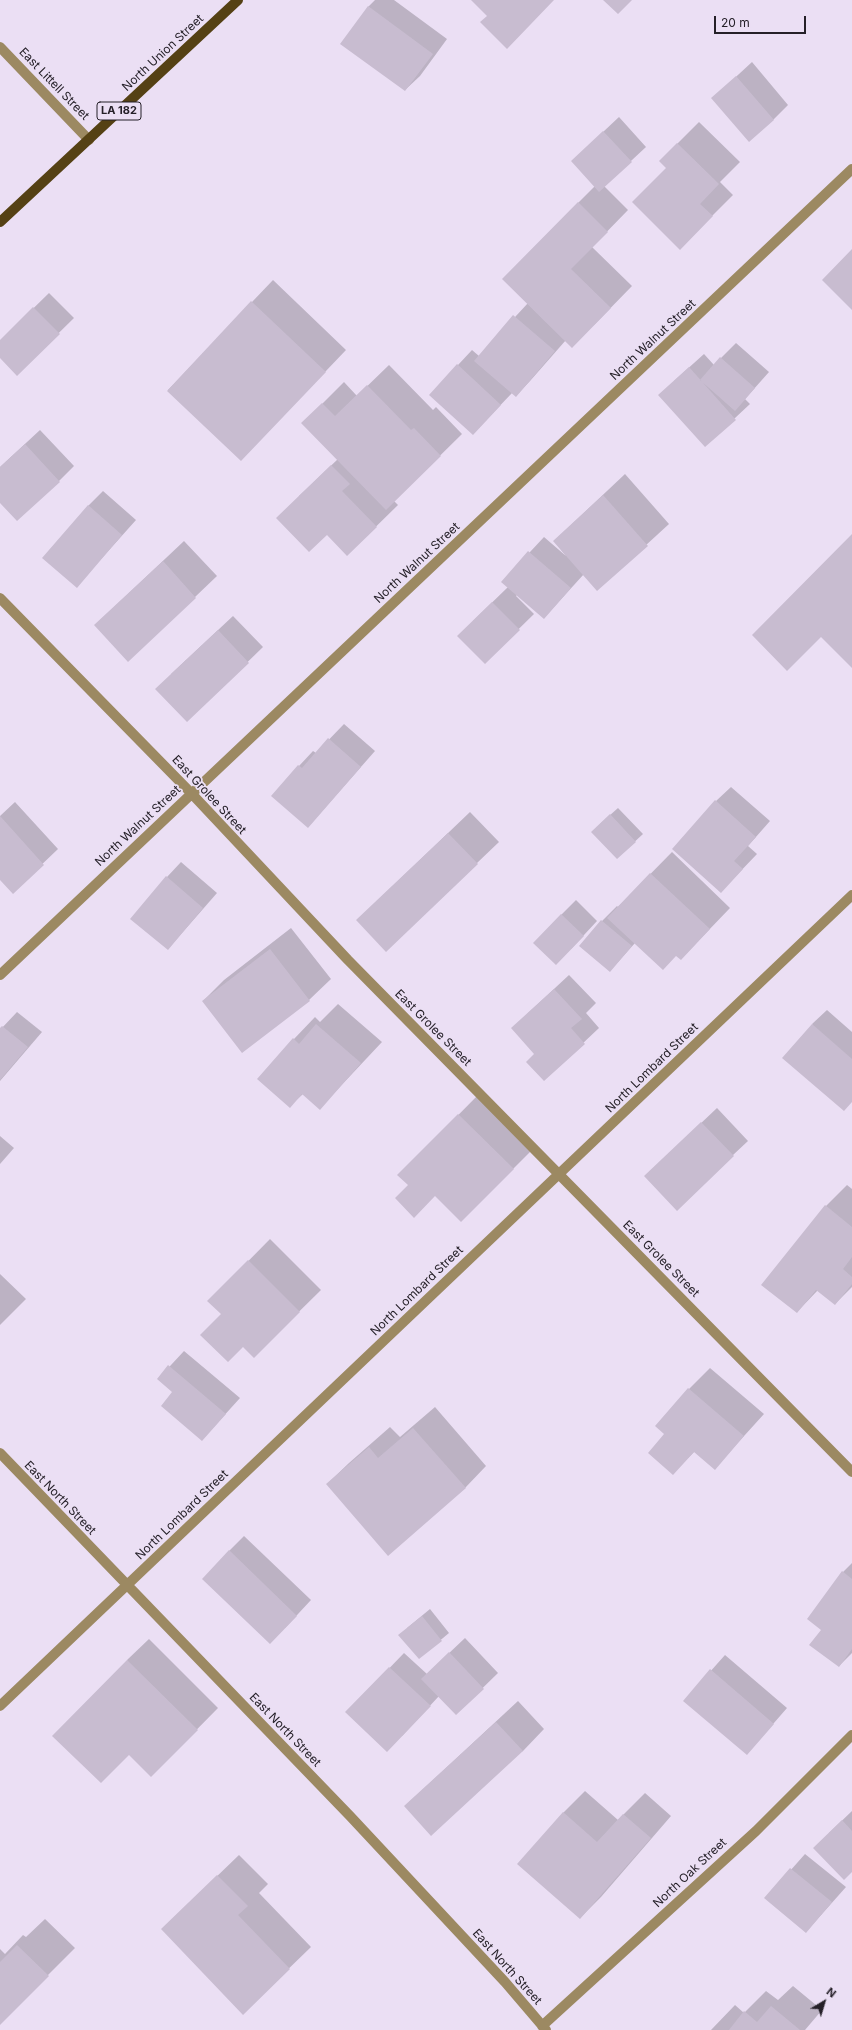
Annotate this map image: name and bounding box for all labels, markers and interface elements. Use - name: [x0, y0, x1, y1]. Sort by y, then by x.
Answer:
- scale bar: [716, 8, 808, 34]
- street label: North Union Street: [119, 12, 207, 94]
- text: 20 m: [721, 15, 750, 30]
- street label: East Littell Street: [16, 45, 92, 123]
- road number: LA 182: [97, 102, 141, 120]
- street label: North Walnut Street: [607, 297, 699, 383]
- street label: North Walnut Street: [371, 520, 463, 606]
- street label: East Grolee Street: [169, 753, 249, 837]
- street label: North Walnut Street: [92, 783, 184, 869]
- street label: East Grolee Street: [392, 987, 474, 1069]
- street label: North Lombard Street: [603, 1020, 701, 1116]
- street label: East Grolee Street: [620, 1218, 702, 1300]
- street label: North Lombard Street: [368, 1243, 466, 1339]
- street label: East North Street: [21, 1458, 99, 1538]
- street label: North Lombard Street: [133, 1467, 231, 1563]
- street label: East North Street: [246, 1690, 324, 1770]
- street label: North Oak Street: [650, 1835, 730, 1911]
- street label: East North Street: [469, 1926, 545, 2008]
- north arrow: [804, 1982, 844, 2022]
- text: N: [824, 1984, 839, 2001]

